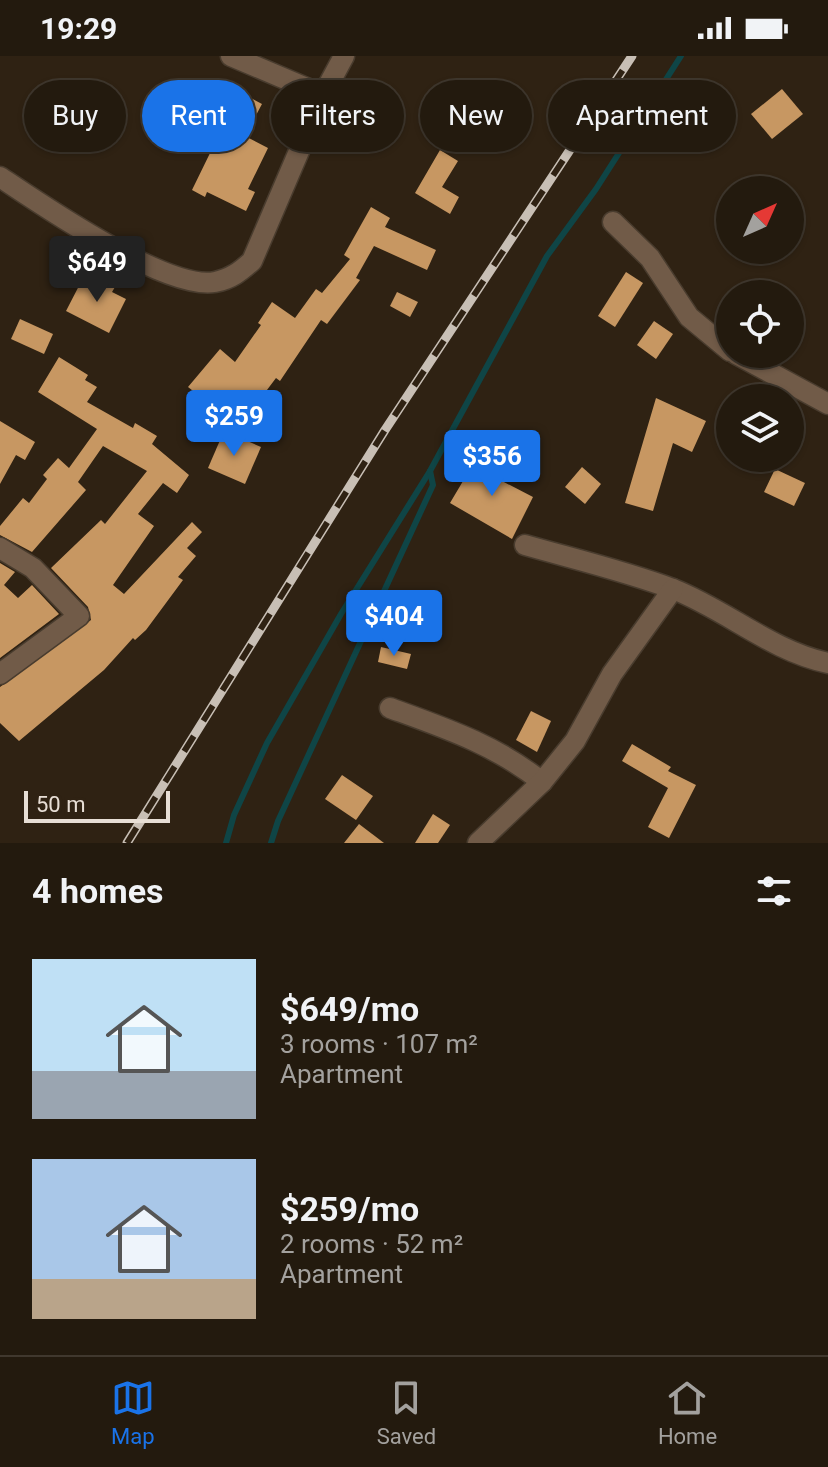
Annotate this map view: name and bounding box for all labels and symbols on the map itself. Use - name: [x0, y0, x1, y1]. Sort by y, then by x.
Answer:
- north arrow: [716, 176, 804, 264]
- pin: $649: [50, 236, 144, 304]
- pin: $259: [187, 390, 281, 458]
- pin: $356: [445, 430, 539, 498]
- pin: $404: [347, 590, 441, 658]
- scale bar: [24, 787, 170, 823]

